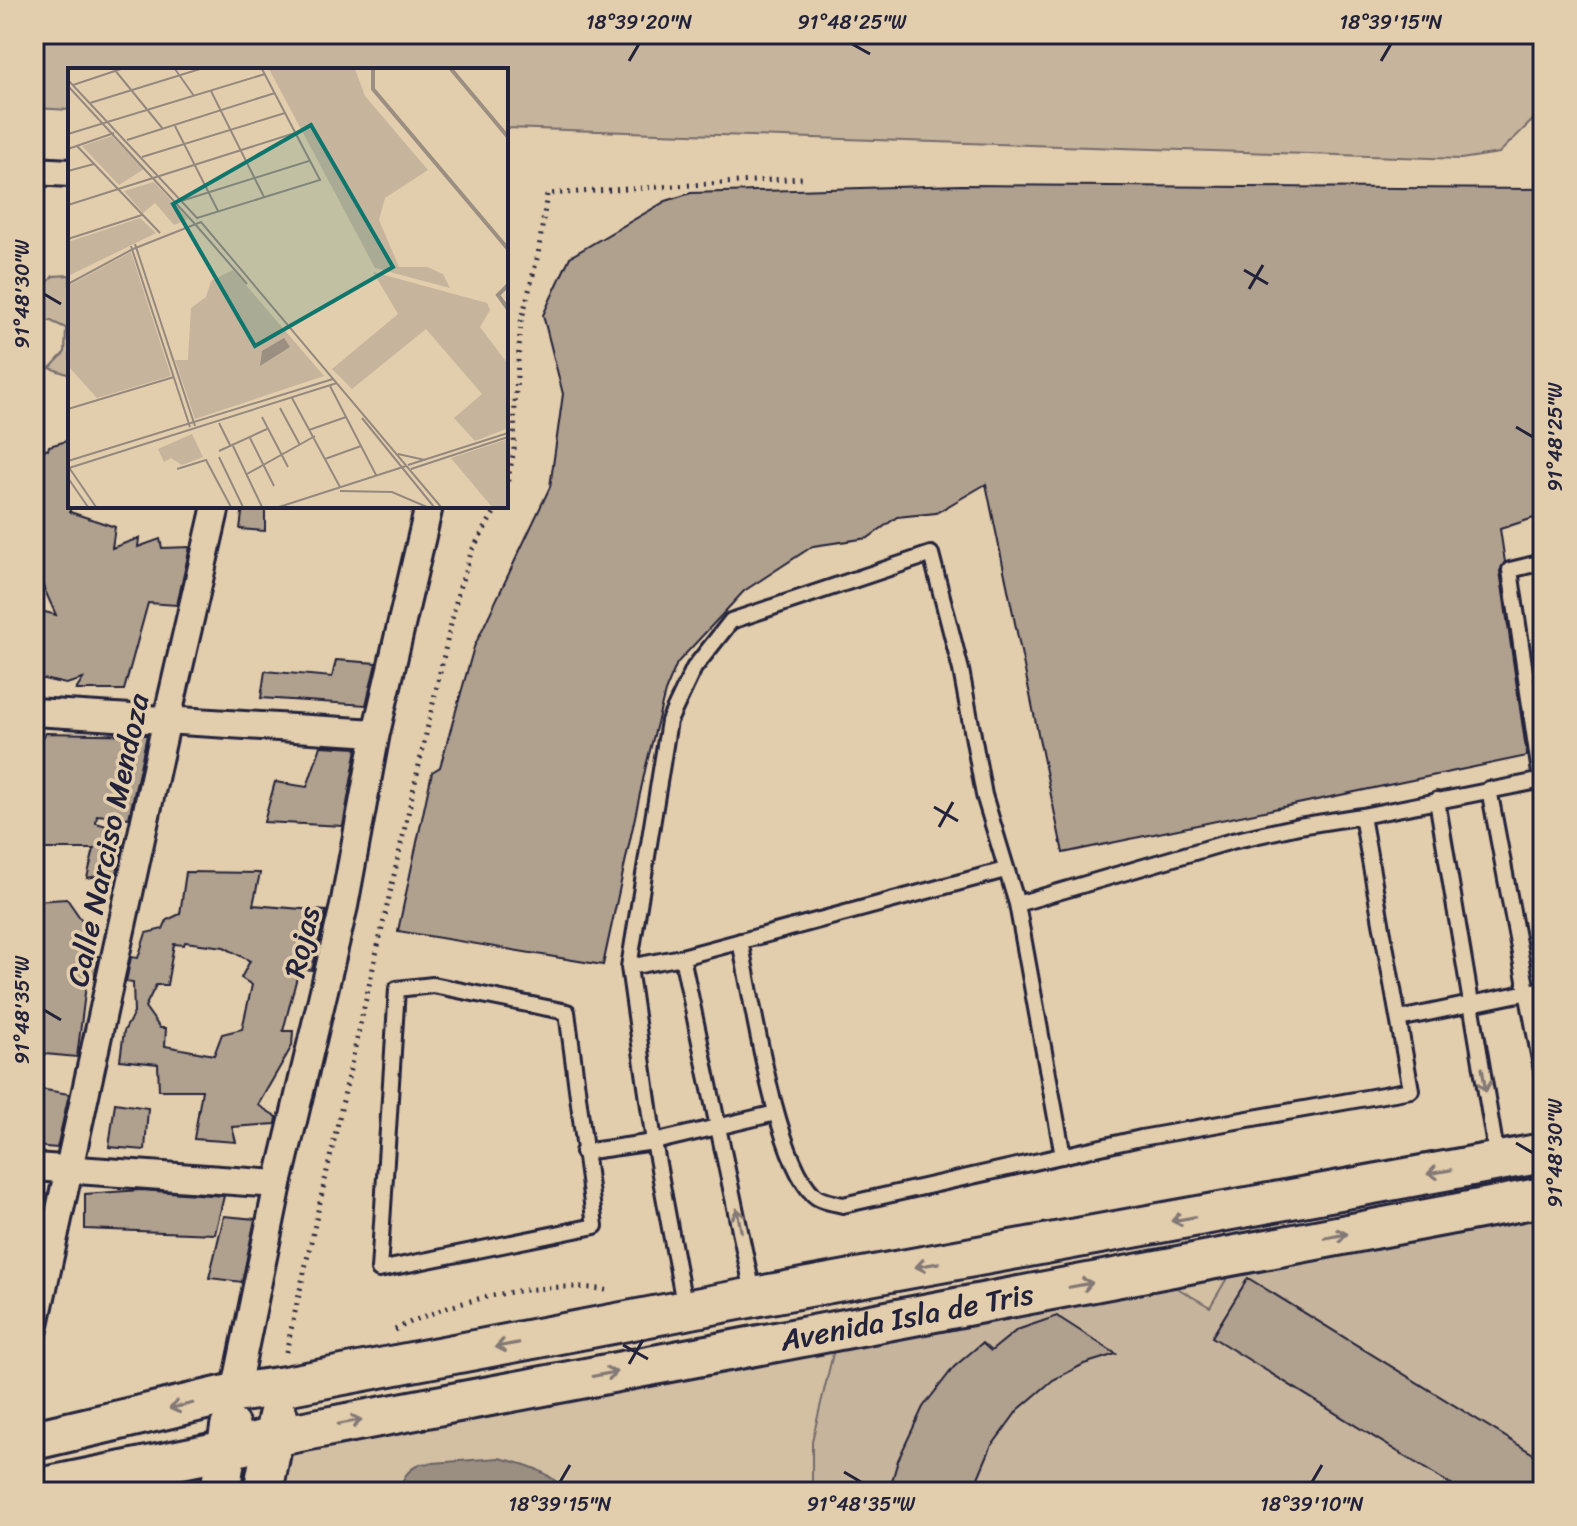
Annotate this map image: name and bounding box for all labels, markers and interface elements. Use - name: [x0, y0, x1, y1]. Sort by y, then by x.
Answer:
- text: 18°39'20"N: [586, 5, 692, 40]
- text: 91°48'25"W: [798, 5, 907, 40]
- text: 18°39'15"N: [1340, 5, 1443, 40]
- inset map: [68, 68, 508, 508]
- text: 91°48'30"W: [5, 239, 40, 348]
- text: 91°48'25"W: [1538, 382, 1573, 491]
- street label: Calle Narciso Mendoza: [51, 688, 166, 991]
- street label: Rojas: [268, 901, 336, 983]
- text: 91°48'35"W: [5, 955, 40, 1064]
- one-way arrow: [1477, 1067, 1492, 1092]
- text: 91°48'30"W: [1538, 1098, 1573, 1207]
- one-way arrow: [1427, 1166, 1452, 1181]
- one-way arrow: [731, 1208, 746, 1234]
- one-way arrow: [1171, 1212, 1196, 1227]
- one-way arrow: [1323, 1228, 1348, 1243]
- one-way arrow: [915, 1259, 940, 1274]
- street label: Avenida Isla de Tris: [775, 1267, 1038, 1368]
- one-way arrow: [1067, 1276, 1093, 1291]
- one-way arrow: [494, 1338, 520, 1353]
- one-way arrow: [592, 1366, 617, 1381]
- one-way arrow: [168, 1399, 194, 1414]
- one-way arrow: [336, 1414, 362, 1429]
- text: 18°39'15"N: [509, 1487, 612, 1522]
- text: 91°48'35"W: [807, 1487, 916, 1522]
- text: 18°39'10"N: [1260, 1487, 1364, 1522]

